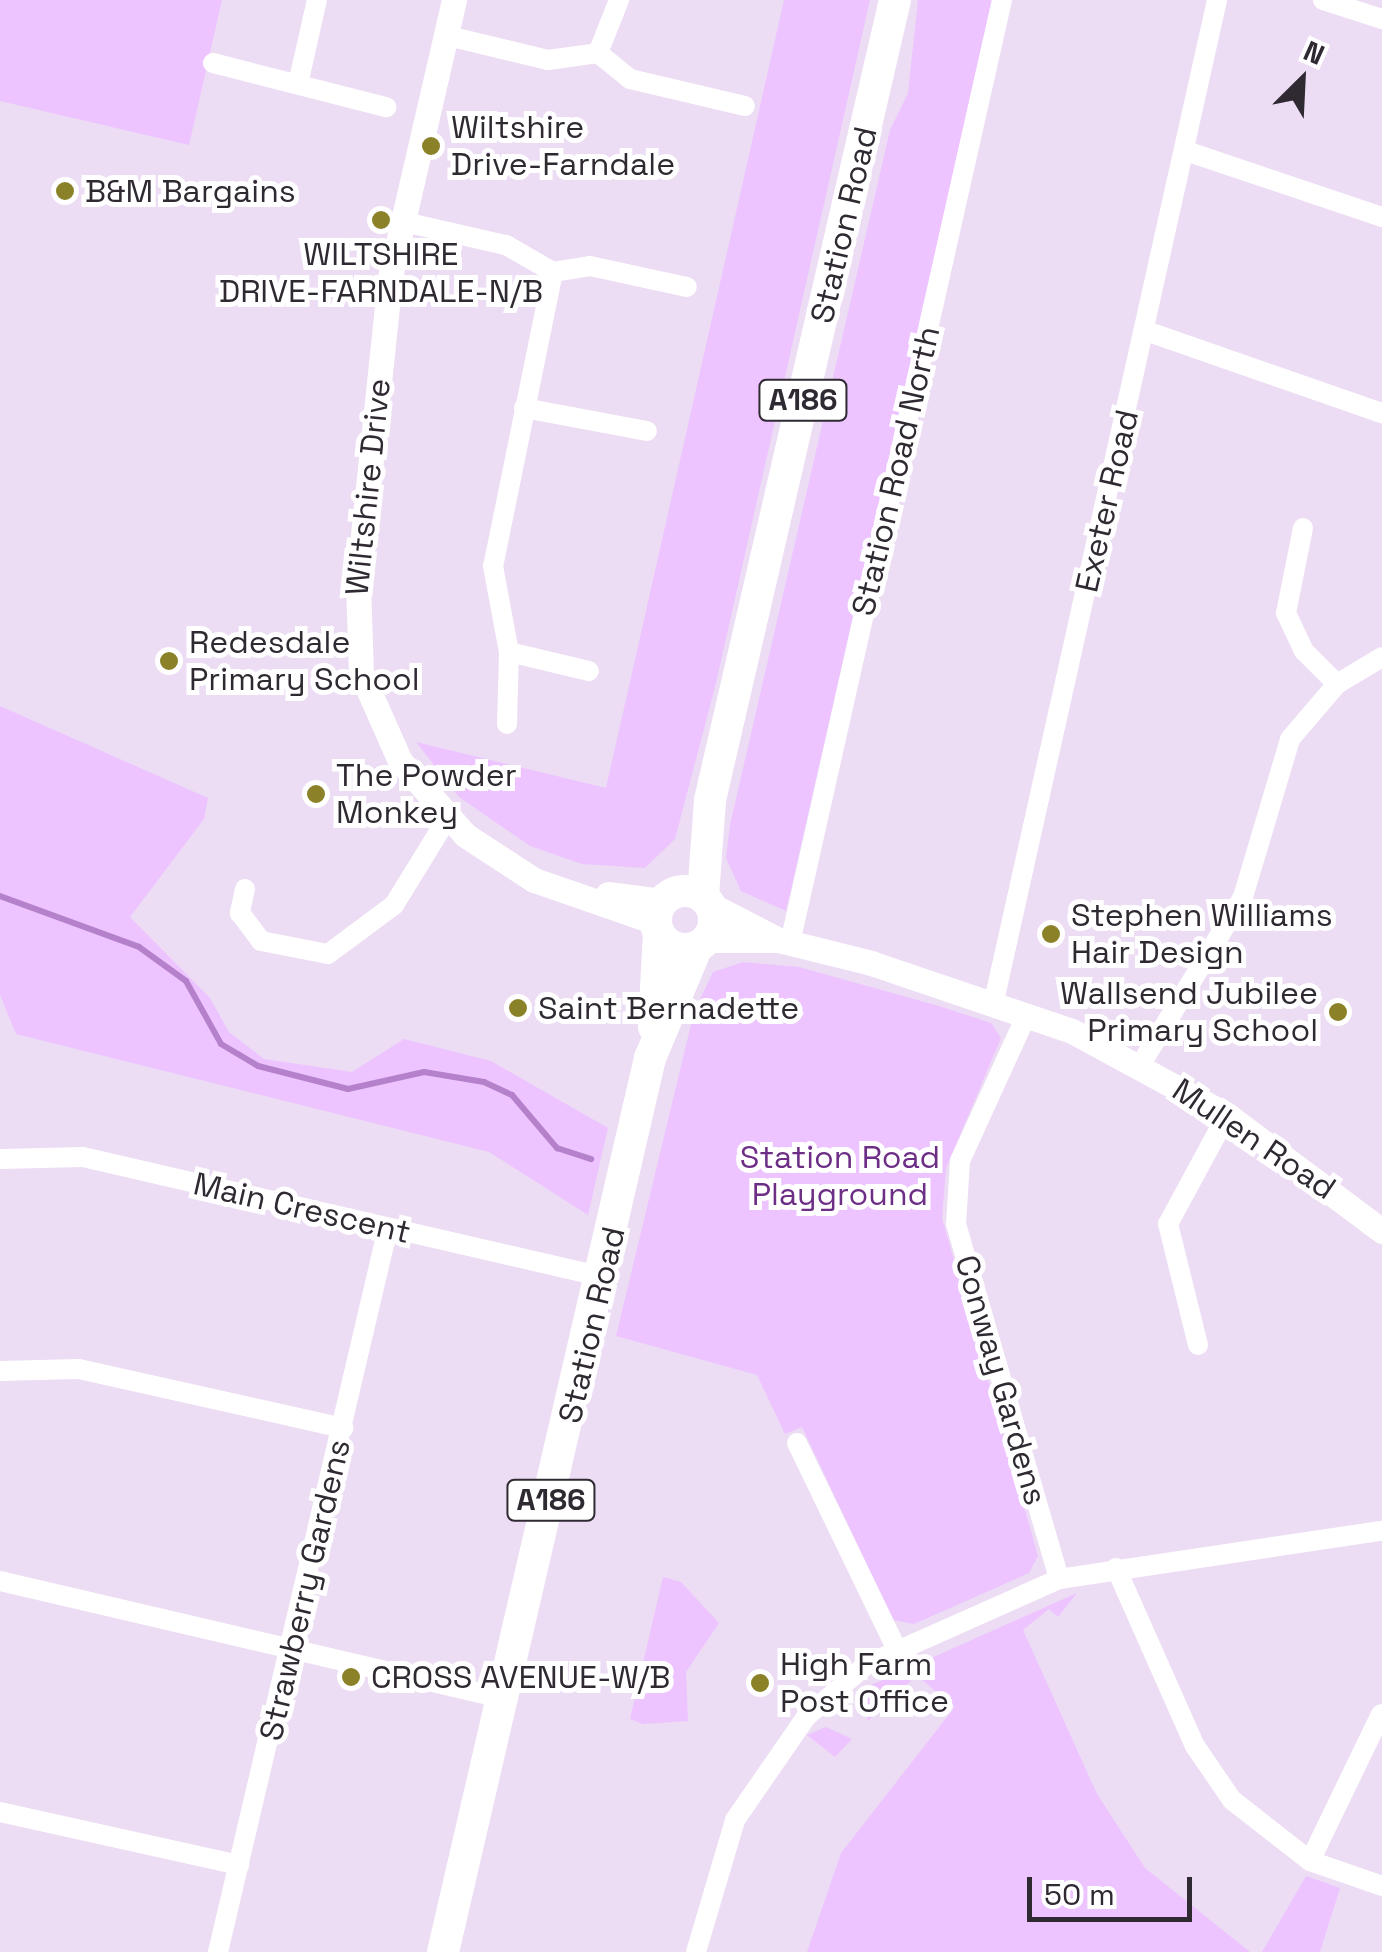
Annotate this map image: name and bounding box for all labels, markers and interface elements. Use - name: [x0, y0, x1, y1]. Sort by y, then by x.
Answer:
- north arrow: [1252, 30, 1352, 130]
- text: N: [1298, 32, 1330, 73]
- place label: Wiltshire Drive-Farndale: [451, 109, 675, 184]
- street label: Station Road: [803, 123, 885, 327]
- marker: Wiltshire Drive-Farndale: [420, 135, 442, 157]
- place label: B&M Bargains: [85, 172, 296, 210]
- marker: B&M Bargains: [54, 180, 76, 202]
- marker: WILTSHIRE DRIVE-FARNDALE-N/B: [370, 209, 392, 231]
- place label: WILTSHIRE DRIVE-FARNDALE-N/B: [219, 236, 543, 311]
- street label: Station Road North: [844, 322, 948, 620]
- road number: A186: [758, 375, 848, 425]
- street label: Wiltshire Drive: [338, 377, 398, 597]
- street label: Exeter Road: [1067, 406, 1147, 596]
- place label: Redesdale Primary School: [189, 624, 420, 699]
- marker: Redesdale Primary School: [158, 650, 180, 672]
- place label: The Powder Monkey: [336, 757, 517, 832]
- marker: The Powder Monkey: [305, 783, 327, 805]
- place label: Stephen Williams Hair Design: [1071, 897, 1333, 972]
- marker: Stephen Williams Hair Design: [1040, 923, 1062, 945]
- place label: Wallsend Jubilee Primary School: [1060, 975, 1318, 1050]
- place label: Saint Bernadette: [538, 989, 799, 1027]
- marker: Saint Bernadette: [507, 997, 529, 1019]
- marker: Wallsend Jubilee Primary School: [1327, 1001, 1349, 1023]
- street label: Mullen Road: [1165, 1070, 1343, 1208]
- park label: Station Road Playground: [740, 1139, 940, 1214]
- street label: Main Crescent: [190, 1164, 414, 1252]
- street label: Station Road: [551, 1223, 633, 1427]
- street label: Conway Gardens: [947, 1251, 1055, 1509]
- street label: Strawberry Gardens: [252, 1436, 358, 1744]
- road number: A186: [506, 1475, 596, 1525]
- place label: High Farm Post Office: [780, 1646, 949, 1721]
- place label: CROSS AVENUE-W/B: [371, 1658, 671, 1696]
- marker: CROSS AVENUE-W/B: [340, 1666, 362, 1688]
- marker: High Farm Post Office: [749, 1672, 771, 1694]
- scale bar: [1032, 1857, 1197, 1919]
- text: 50 m: [1044, 1875, 1115, 1914]

